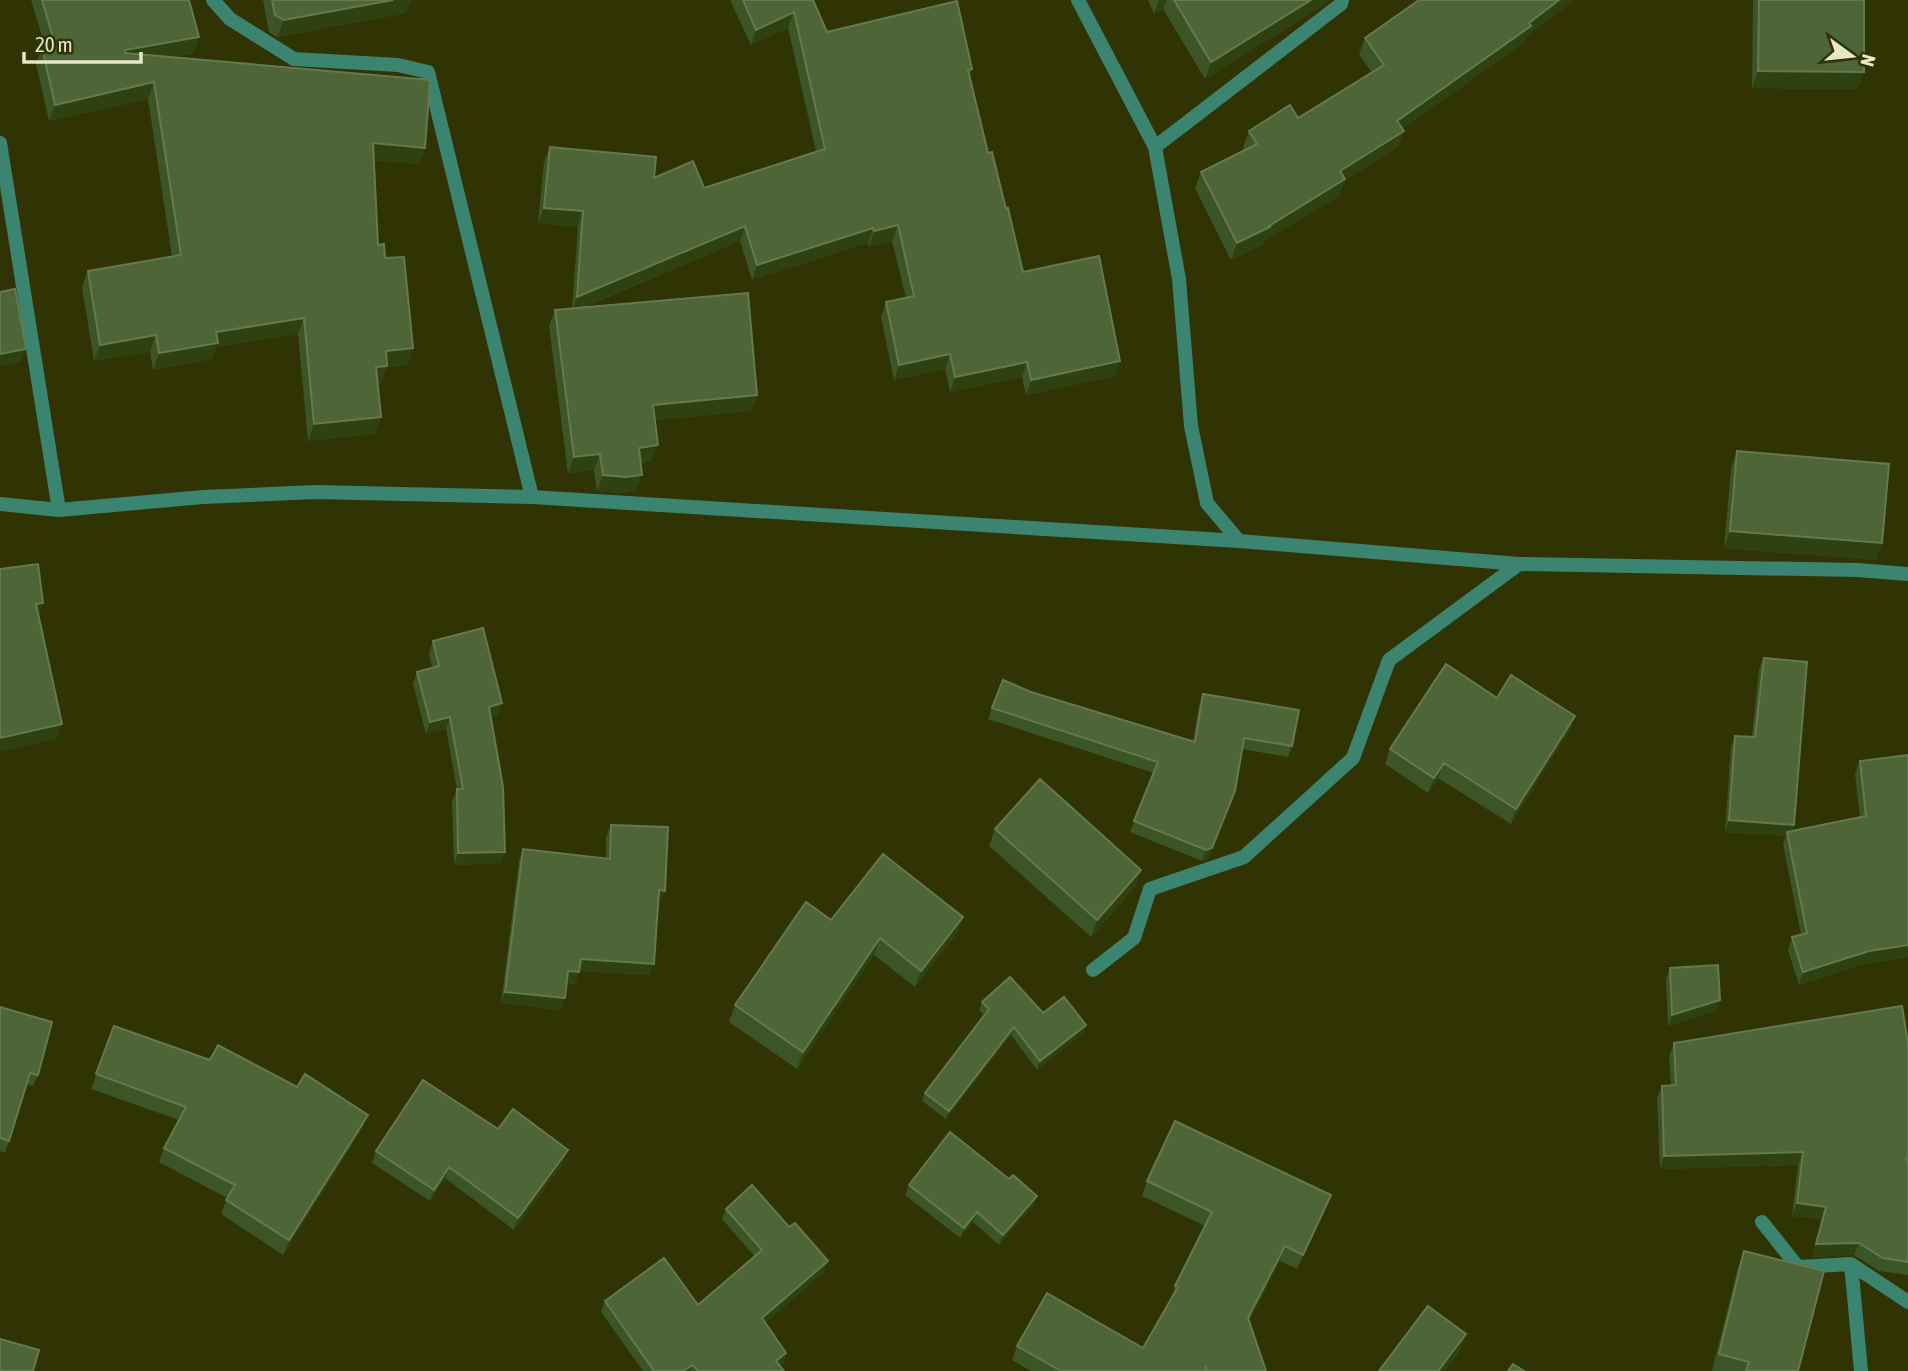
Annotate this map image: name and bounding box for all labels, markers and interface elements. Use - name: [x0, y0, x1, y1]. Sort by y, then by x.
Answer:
- scale bar: [24, 21, 142, 65]
- north arrow: [1817, 21, 1887, 91]
- text: 20 m: [35, 32, 73, 56]
- text: N: [1856, 52, 1880, 69]

